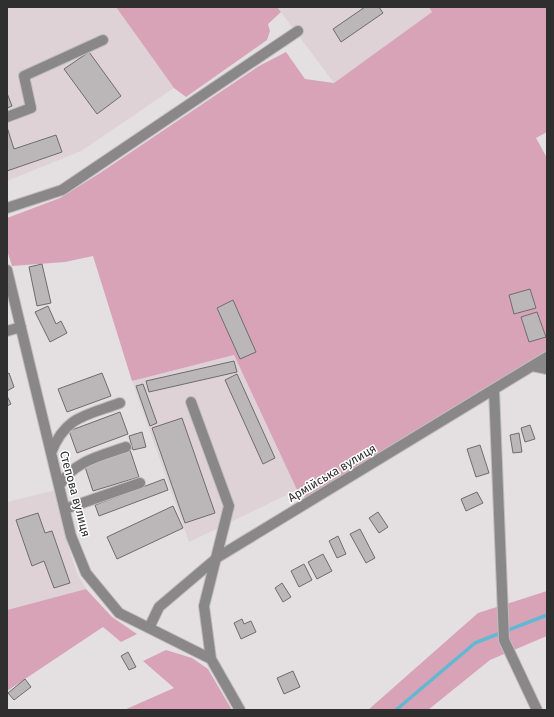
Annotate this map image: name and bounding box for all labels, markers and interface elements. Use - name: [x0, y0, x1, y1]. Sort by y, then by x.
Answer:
- street label: Армійська вулиця: [285, 441, 379, 505]
- street label: Степова вулиця: [57, 450, 93, 538]

